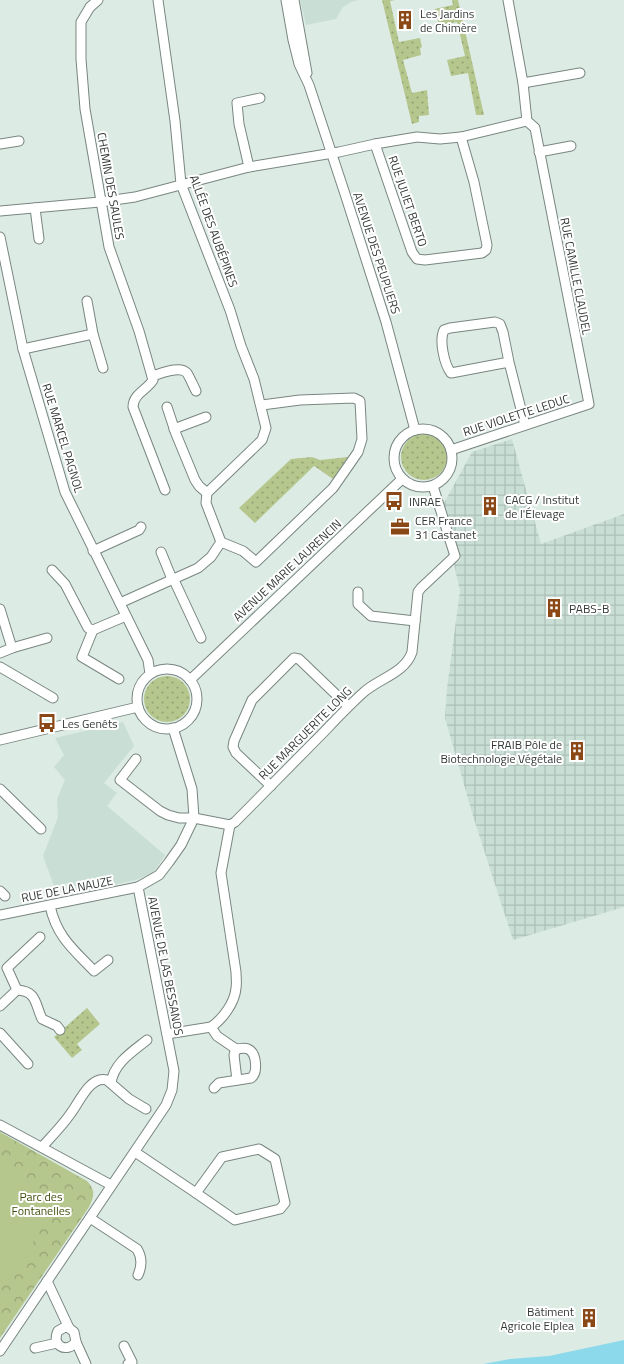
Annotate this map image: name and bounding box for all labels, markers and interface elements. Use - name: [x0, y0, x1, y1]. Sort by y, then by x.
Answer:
- place label: Les Jardins de Chimère: [420, 4, 477, 37]
- building icon: Les Jardins de Chimère: [394, 9, 416, 31]
- street label: CHEMIN DES SAULES: [92, 131, 130, 241]
- street label: RUE JULIET BERTO: [384, 153, 432, 249]
- street label: ALLÉE DES AUBÉPINES: [185, 172, 243, 290]
- street label: AVENUE DES PEUPLIERS: [348, 190, 406, 316]
- street label: RUE CAMILLE CLAUDEL: [555, 216, 597, 337]
- street label: RUE MARCEL PAGNOL: [37, 381, 89, 495]
- street label: RUE VIOLETTE LEDUC: [460, 389, 572, 441]
- bus stop icon: INRAE: [383, 490, 405, 512]
- place label: CACG / Institut de l'Élevage: [505, 490, 580, 523]
- place label: INRAE: [409, 492, 442, 511]
- building icon: CACG / Institut de l'Élevage: [479, 495, 501, 517]
- place label: CER France 31 Castanet: [415, 511, 477, 544]
- street label: AVENUE MARIE LAURENCIN: [228, 514, 346, 626]
- office icon: CER France 31 Castanet: [389, 516, 411, 538]
- building icon: PABS-B: [543, 597, 565, 619]
- place label: PABS-B: [569, 599, 609, 618]
- street label: RUE MARGUERITE LONG: [254, 682, 356, 784]
- bus stop icon: Les Genêts: [36, 712, 58, 734]
- place label: Les Genêts: [62, 714, 118, 733]
- place label: FRAIB Pôle de Biotechnologie Végétale: [440, 735, 562, 768]
- building icon: FRAIB Pôle de Biotechnologie Végétale: [566, 740, 588, 762]
- street label: RUE DE LA NAUZE: [20, 871, 115, 907]
- street label: AVENUE DE LAS BESSANOS: [143, 895, 189, 1037]
- park label: Parc des Fontanelles: [12, 1187, 71, 1220]
- place label: Bâtiment Agricole Elplea: [500, 1302, 575, 1335]
- building icon: Bâtiment Agricole Elplea: [578, 1307, 600, 1329]

